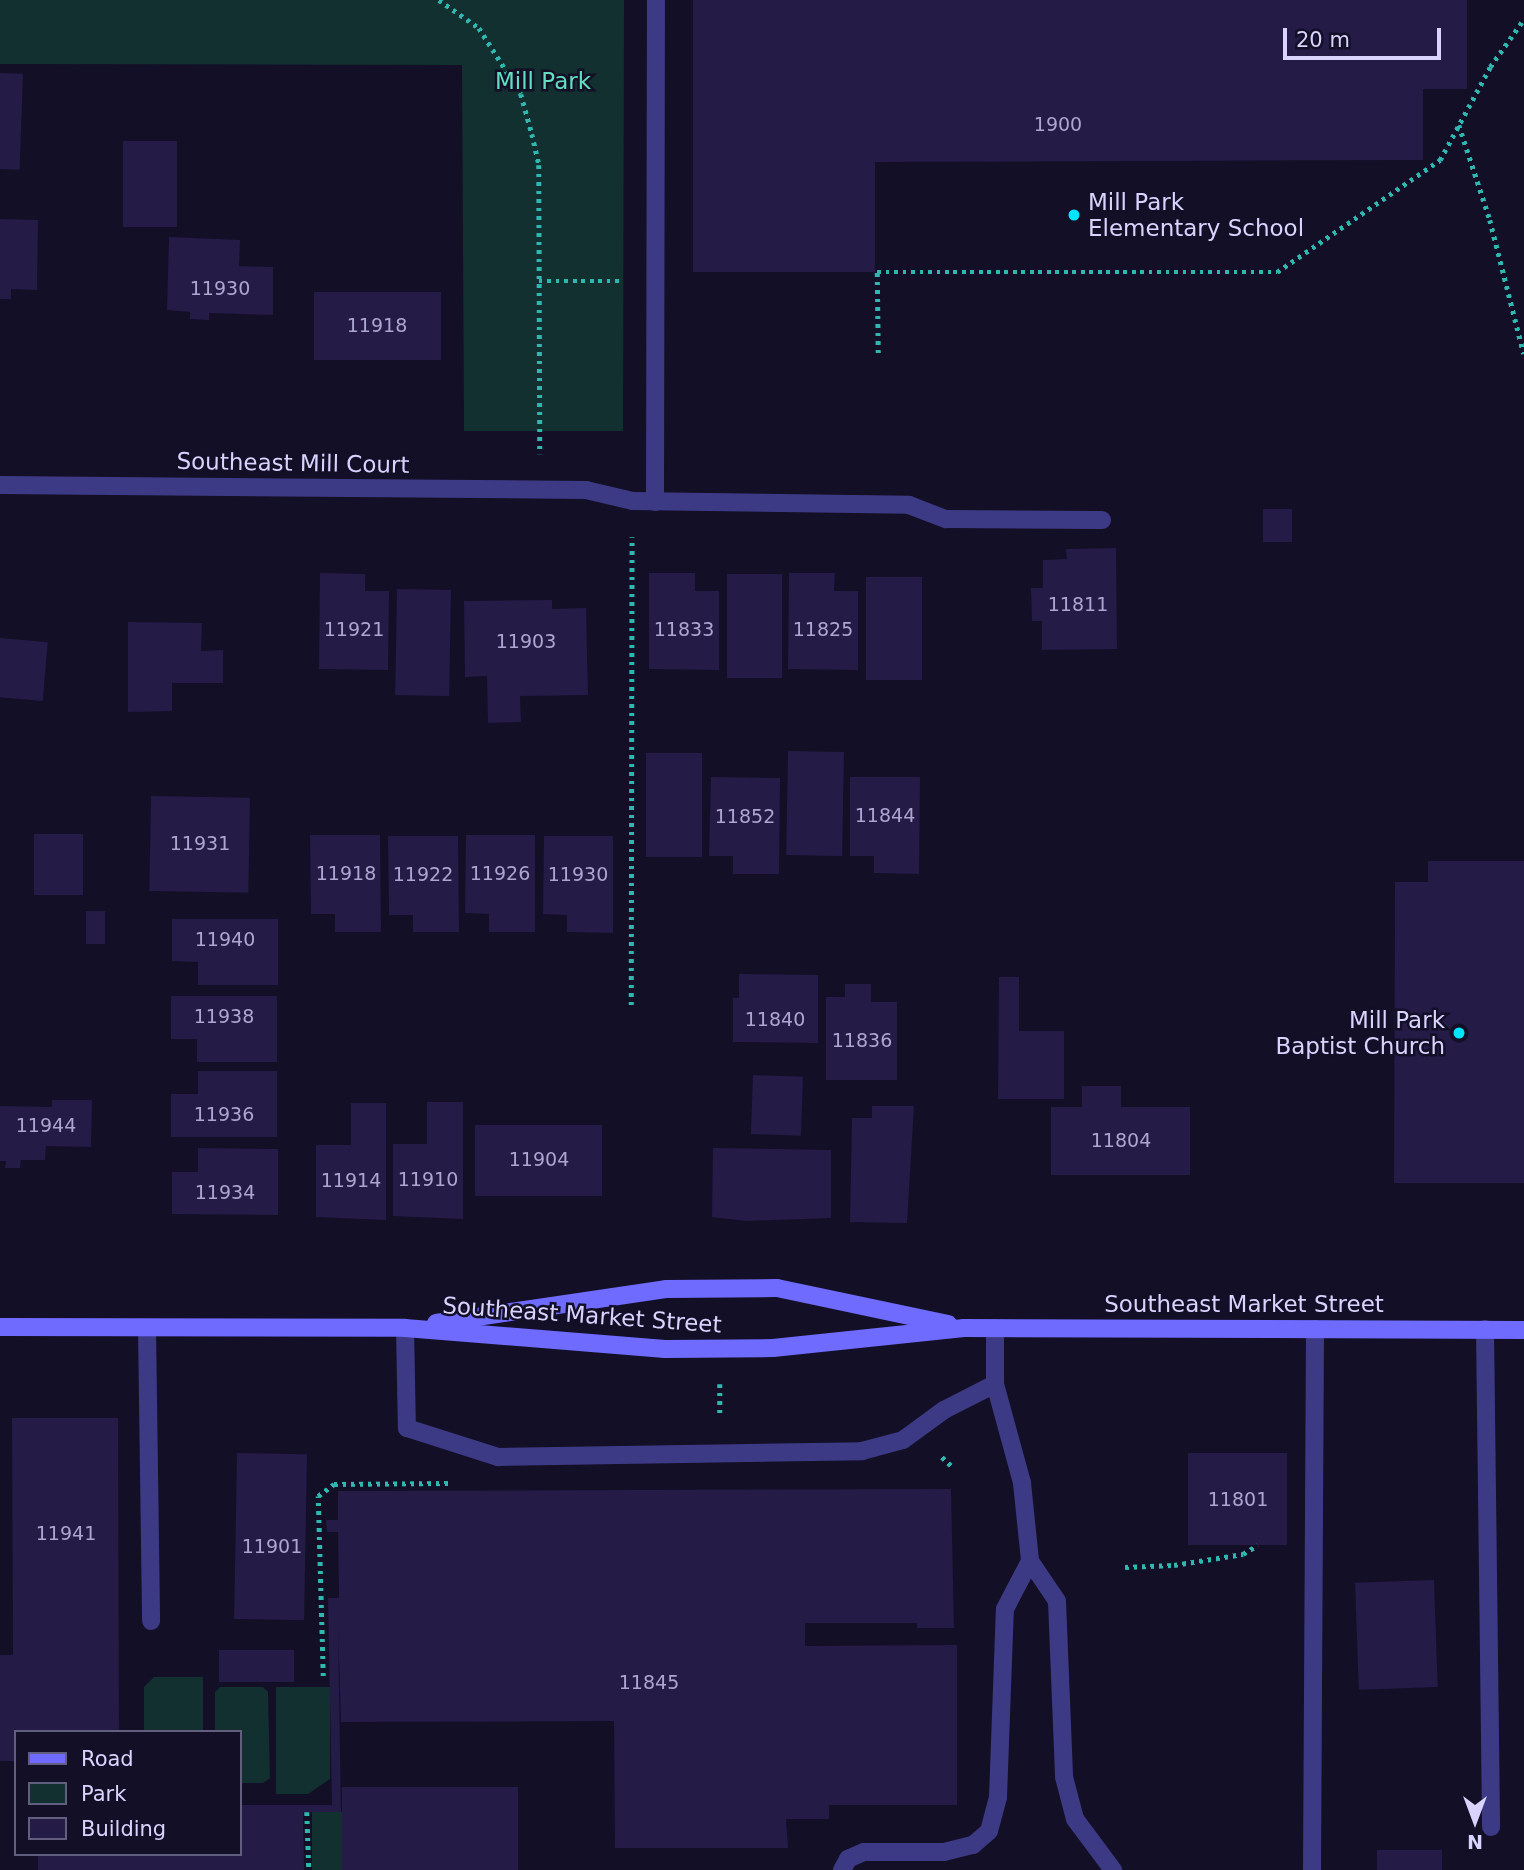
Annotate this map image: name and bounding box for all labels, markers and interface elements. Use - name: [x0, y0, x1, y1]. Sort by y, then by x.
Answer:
- scale bar: [1286, 14, 1444, 58]
- text: 20 m: [1296, 28, 1350, 52]
- park label: Mill Park: [495, 67, 591, 95]
- house number: 1900: [1034, 114, 1082, 136]
- place label: Mill Park Elementary School: [1088, 188, 1304, 242]
- marker: Mill Park Elementary School: [1066, 207, 1082, 223]
- house number: 11930: [190, 278, 250, 300]
- house number: 11918: [347, 315, 407, 337]
- street label: Southeast Mill Court: [176, 447, 410, 479]
- house number: 11811: [1048, 594, 1108, 616]
- house number: 11921: [324, 619, 384, 641]
- house number: 11833: [654, 619, 714, 641]
- house number: 11825: [793, 619, 853, 641]
- house number: 11903: [496, 631, 556, 653]
- house number: 11844: [855, 805, 915, 827]
- house number: 11852: [715, 806, 775, 828]
- house number: 11931: [170, 833, 230, 855]
- house number: 11918: [316, 863, 376, 885]
- house number: 11926: [470, 863, 530, 885]
- house number: 11922: [393, 864, 453, 886]
- house number: 11930: [548, 864, 608, 886]
- house number: 11940: [195, 929, 255, 951]
- house number: 11938: [194, 1006, 254, 1028]
- place label: Mill Park Baptist Church: [1275, 1006, 1445, 1060]
- house number: 11840: [745, 1009, 805, 1031]
- marker: Mill Park Baptist Church: [1451, 1025, 1467, 1041]
- house number: 11836: [832, 1030, 892, 1052]
- house number: 11936: [194, 1104, 254, 1126]
- house number: 11944: [16, 1115, 76, 1137]
- house number: 11804: [1091, 1130, 1151, 1152]
- house number: 11904: [509, 1149, 569, 1171]
- house number: 11910: [398, 1169, 458, 1191]
- house number: 11914: [321, 1170, 381, 1192]
- house number: 11934: [195, 1182, 255, 1204]
- street label: Southeast Market Street: [1104, 1290, 1384, 1318]
- street label: Southeast Market Street: [442, 1291, 722, 1339]
- house number: 11801: [1208, 1489, 1268, 1511]
- house number: 11941: [36, 1523, 96, 1545]
- house number: 11901: [242, 1536, 302, 1558]
- house number: 11845: [619, 1672, 679, 1694]
- legend: [14, 1730, 242, 1856]
- text: Road: [81, 1747, 134, 1771]
- text: Park: [81, 1782, 126, 1806]
- north arrow: [1440, 1786, 1510, 1856]
- text: Building: [81, 1817, 166, 1841]
- text: N: [1467, 1831, 1483, 1853]

